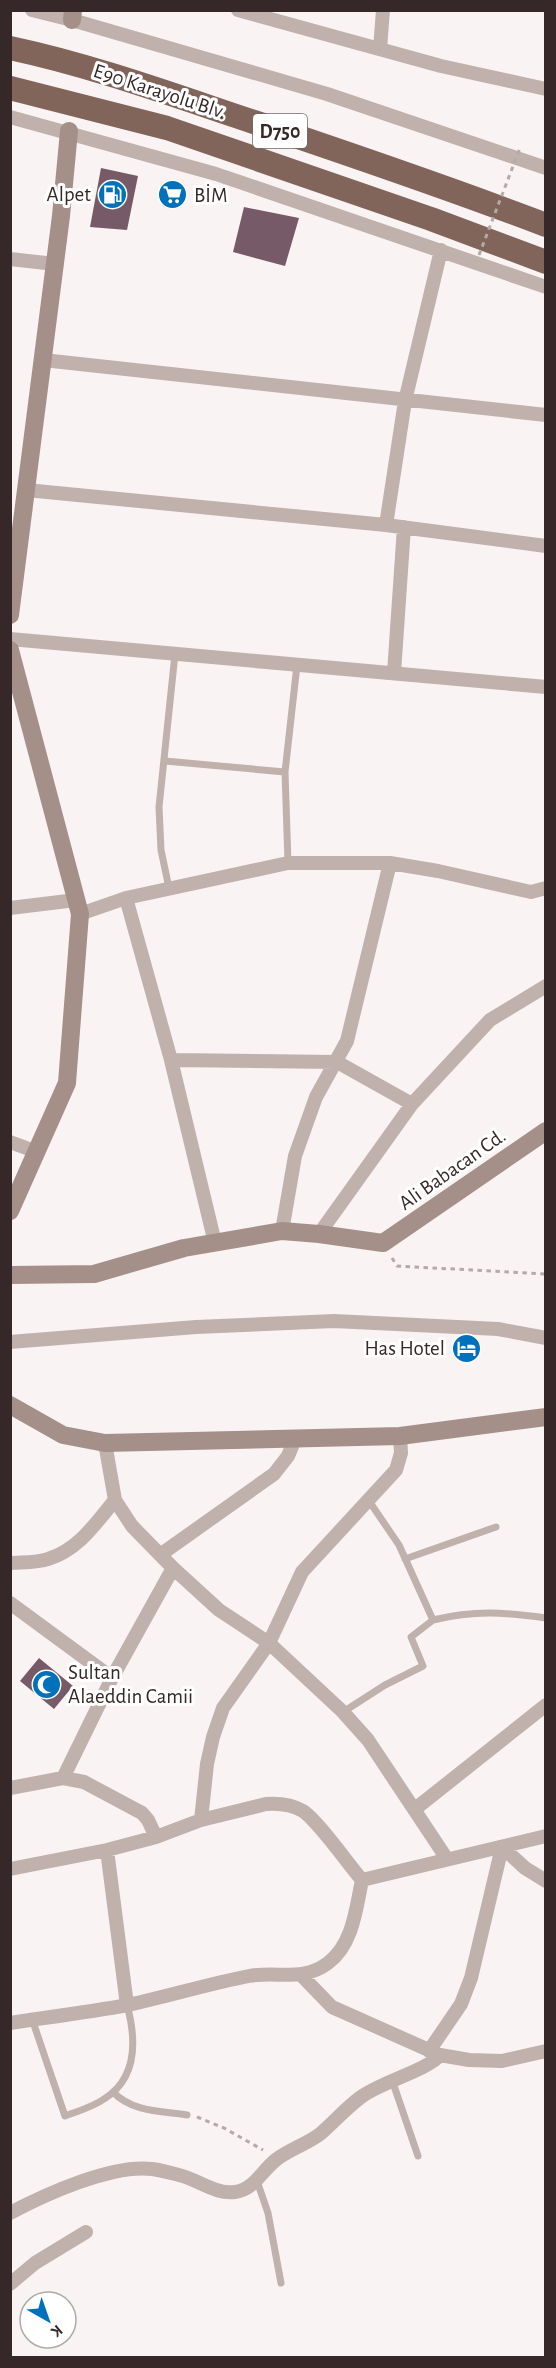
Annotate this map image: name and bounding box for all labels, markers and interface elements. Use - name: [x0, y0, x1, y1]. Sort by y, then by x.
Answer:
- street label: E90 Karayolu Blv.: [91, 60, 229, 123]
- road number: D750: [253, 114, 307, 148]
- fuel station icon: Alpet: [96, 178, 128, 210]
- supermarket icon: BİM: [157, 179, 189, 211]
- place label: Alpet: [47, 184, 91, 205]
- place label: BİM: [194, 184, 227, 206]
- street label: Ali Babacan Cd.: [395, 1125, 510, 1214]
- hotel icon: Has Hotel: [450, 1332, 482, 1364]
- place label: Has Hotel: [365, 1338, 445, 1359]
- place label: Sultan Alaeddin Camii: [68, 1662, 193, 1707]
- mosque icon: Sultan Alaeddin Camii: [31, 1668, 63, 1700]
- north arrow: [18, 2290, 78, 2350]
- text: K: [48, 2322, 66, 2340]

